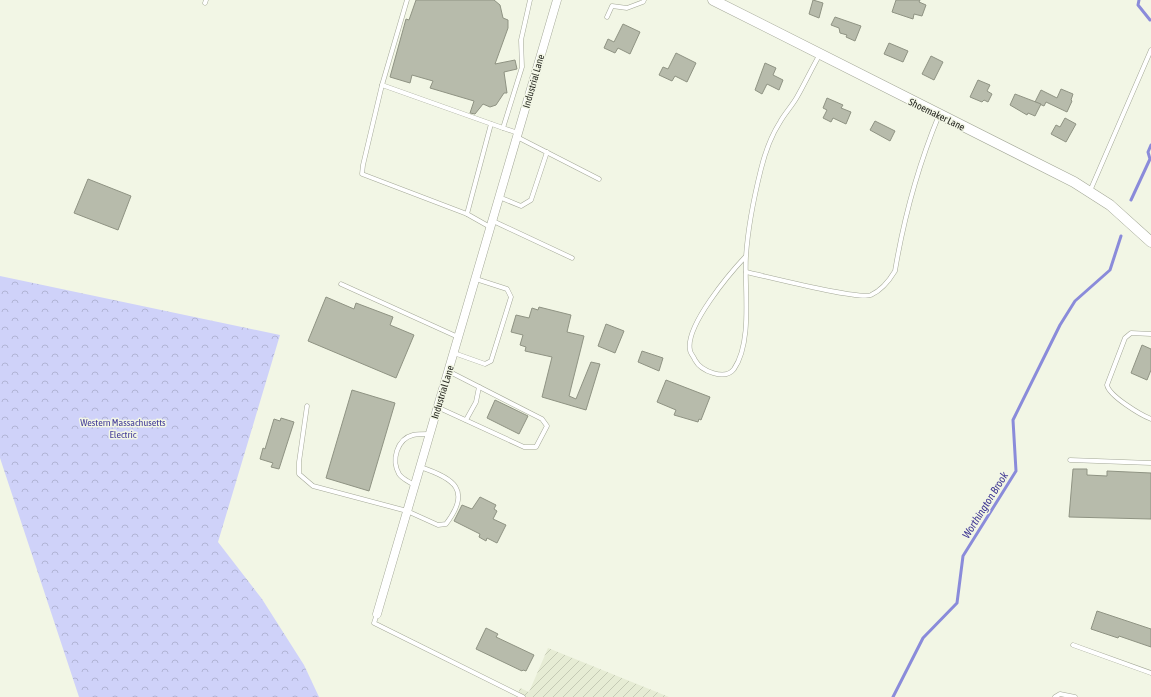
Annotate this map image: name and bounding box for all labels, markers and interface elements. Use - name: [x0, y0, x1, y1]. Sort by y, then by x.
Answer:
- street label: Industrial Lane: [521, 53, 547, 109]
- street label: Shoemaker Lane: [907, 96, 967, 133]
- street label: Industrial Lane: [429, 364, 456, 420]
- park label: Western Massachusetts Electric: [80, 417, 166, 440]
- water label: Worthington Brook: [960, 470, 1010, 540]

